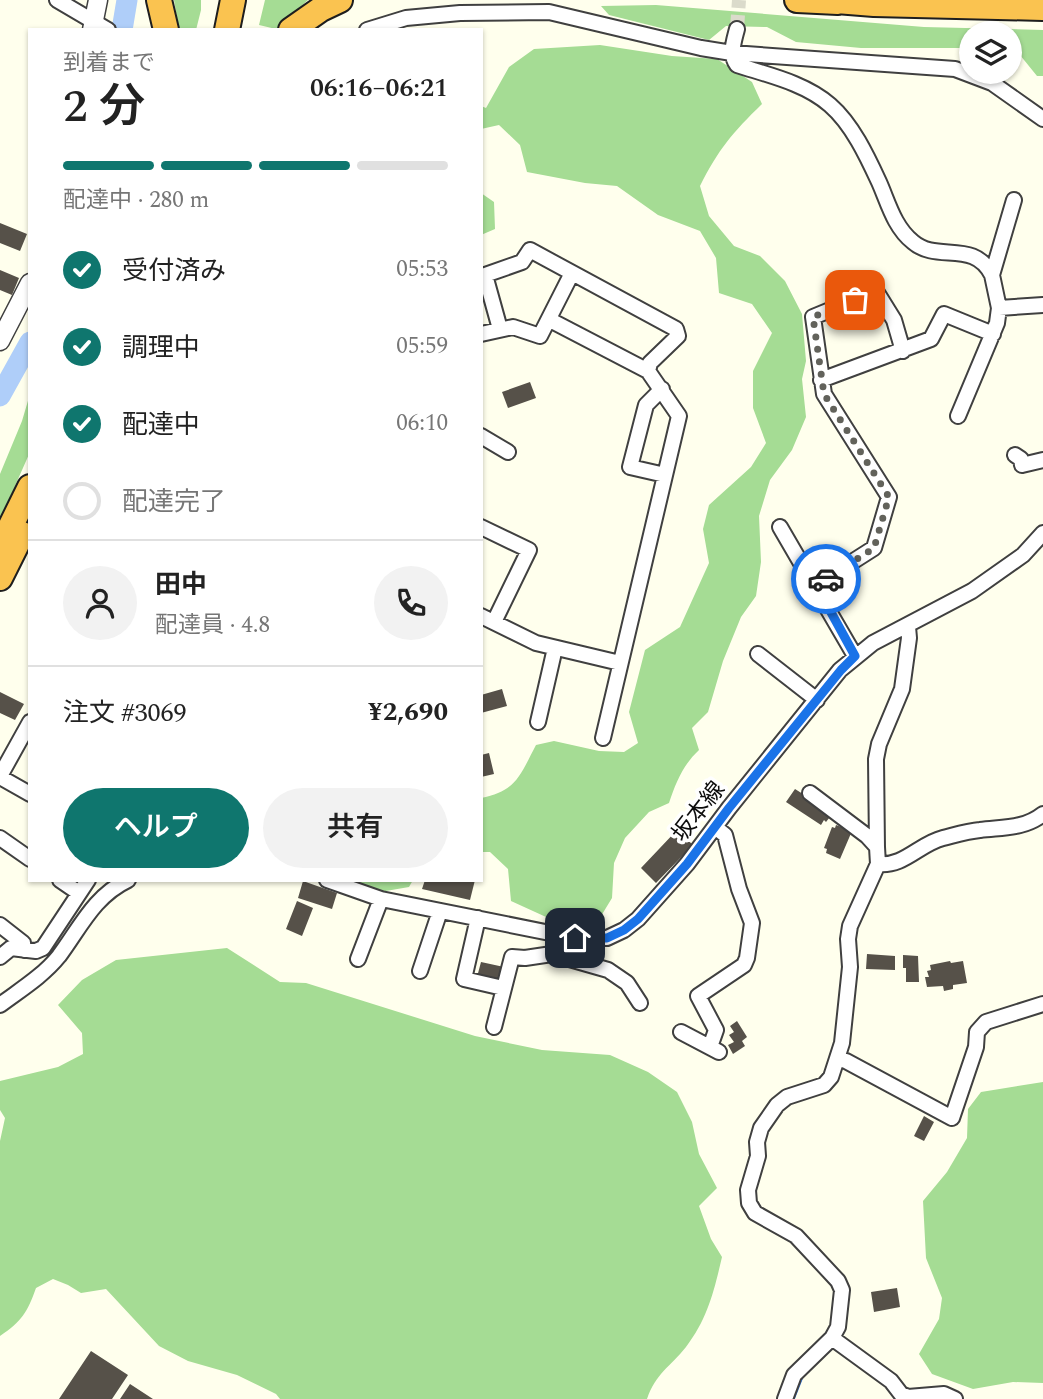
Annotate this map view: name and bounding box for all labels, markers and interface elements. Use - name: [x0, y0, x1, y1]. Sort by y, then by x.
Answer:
- map controls: [959, 21, 1022, 84]
- button: layers: [959, 21, 1022, 84]
- text: 到着まで: [63, 46, 155, 81]
- text: 06:16–06:21: [310, 68, 448, 108]
- text: 2 分: [63, 72, 145, 142]
- text: 配達中 · 280 m: [63, 183, 209, 218]
- icon: check: [63, 251, 101, 289]
- text: 受付済み: [122, 251, 226, 291]
- text: 05:53: [396, 252, 448, 287]
- pin: [825, 270, 885, 330]
- icon: bag: [836, 281, 874, 319]
- icon: check: [63, 328, 101, 366]
- text: 調理中: [122, 328, 200, 368]
- text: 05:59: [396, 329, 448, 364]
- icon: check: [63, 405, 101, 443]
- text: 配達中: [122, 405, 200, 445]
- text: 06:10: [396, 406, 448, 441]
- text: 配達完了: [122, 482, 226, 522]
- courier: [791, 544, 861, 614]
- icon: car: [807, 560, 845, 598]
- text: 田中: [155, 565, 207, 605]
- button: person: [63, 566, 137, 640]
- button: phone: [374, 566, 448, 640]
- text: 配達員 · 4.8: [155, 608, 270, 643]
- text: ¥2,690: [368, 692, 448, 732]
- text: 注文 #3069: [63, 693, 187, 733]
- street label: 坂本線: [664, 774, 734, 850]
- button: ヘルプ: [63, 788, 249, 868]
- button: 共有: [263, 788, 448, 868]
- pin: [545, 908, 605, 968]
- icon: home: [556, 919, 594, 957]

